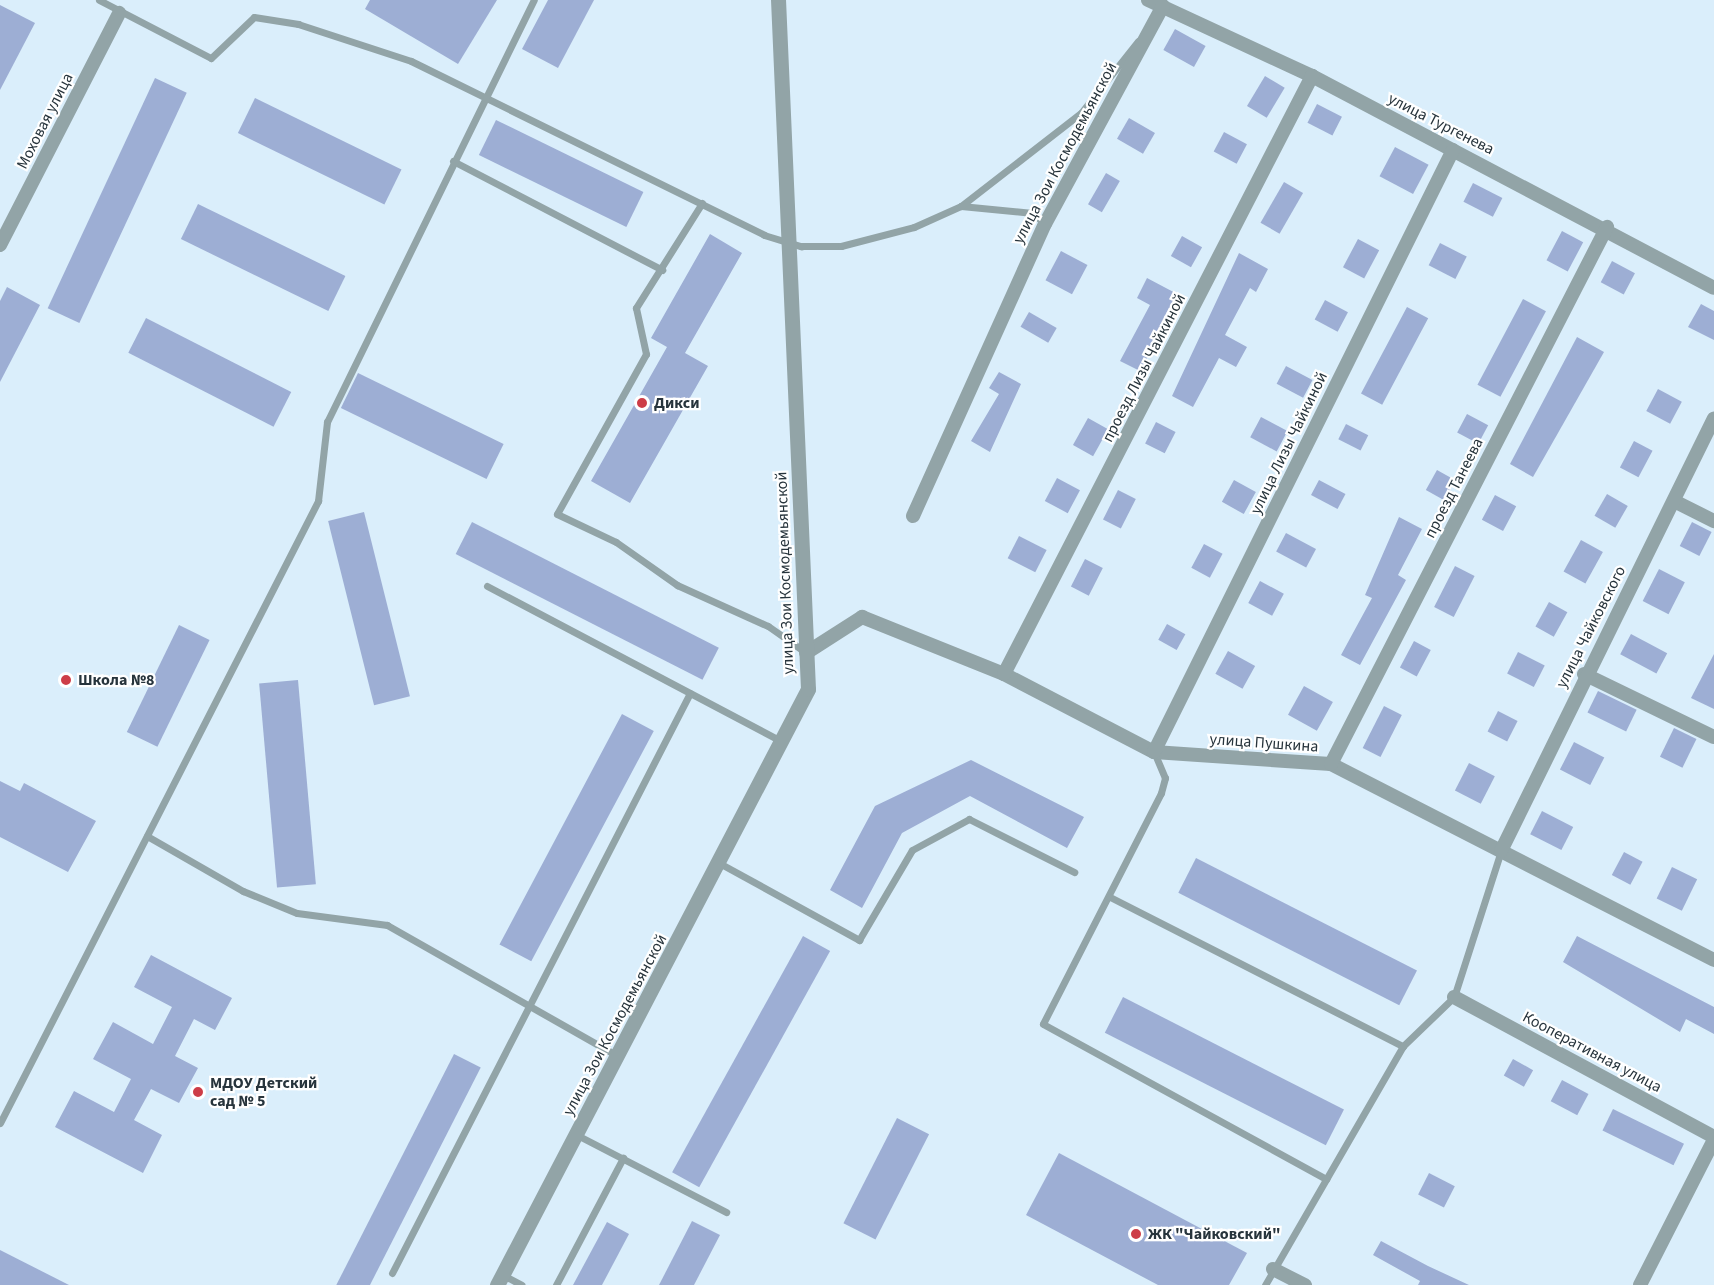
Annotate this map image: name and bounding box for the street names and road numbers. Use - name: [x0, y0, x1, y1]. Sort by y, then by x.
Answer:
- street label: улица Зои Космодемьянской: [1009, 59, 1121, 247]
- street label: Моховая улица: [13, 70, 77, 172]
- street label: улица Тургенева: [1385, 89, 1497, 159]
- street label: проезд Лизы Чайкиной: [1098, 291, 1190, 445]
- street label: улица Лизы Чайкиной: [1246, 369, 1332, 517]
- street label: проезд Танеева: [1421, 435, 1487, 541]
- street label: улица Зои Космодемьянской: [772, 471, 798, 675]
- street label: улица Чайковского: [1552, 563, 1630, 691]
- street label: улица Пушкина: [1209, 730, 1319, 756]
- street label: улица Зои Космодемьянской: [559, 931, 671, 1119]
- street label: Кооперативная улица: [1519, 1007, 1665, 1097]

